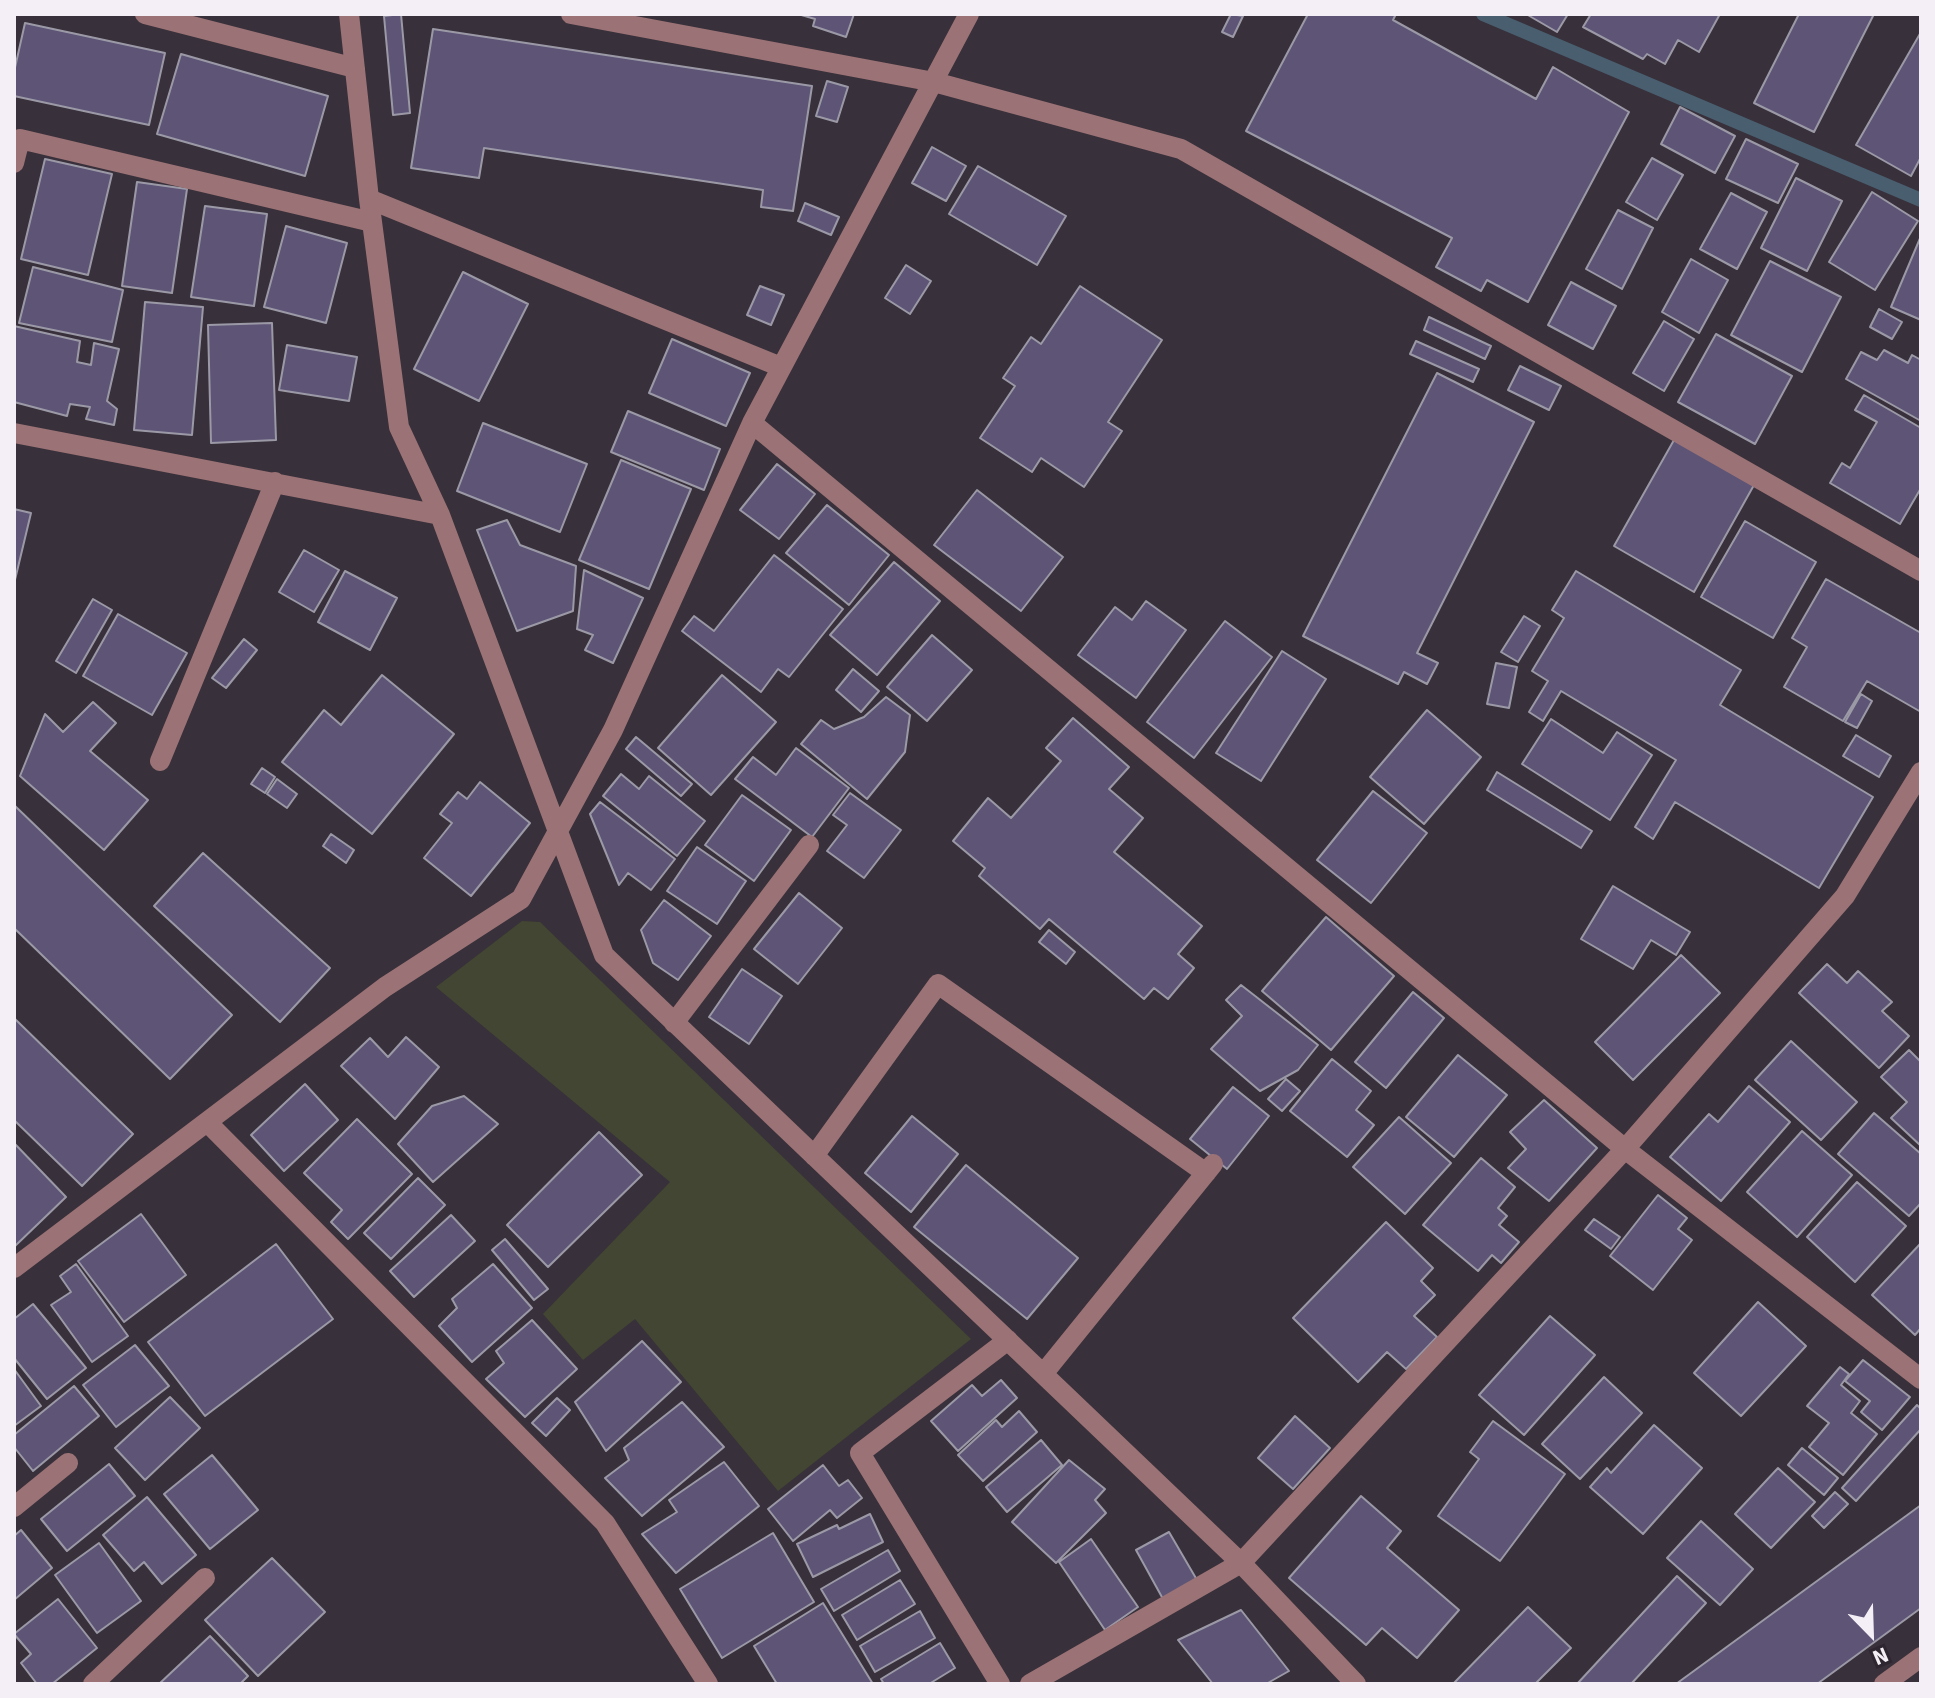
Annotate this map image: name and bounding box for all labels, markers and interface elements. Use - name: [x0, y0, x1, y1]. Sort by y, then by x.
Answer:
- north arrow: [1831, 1594, 1911, 1674]
- text: N: [1867, 1639, 1893, 1674]

